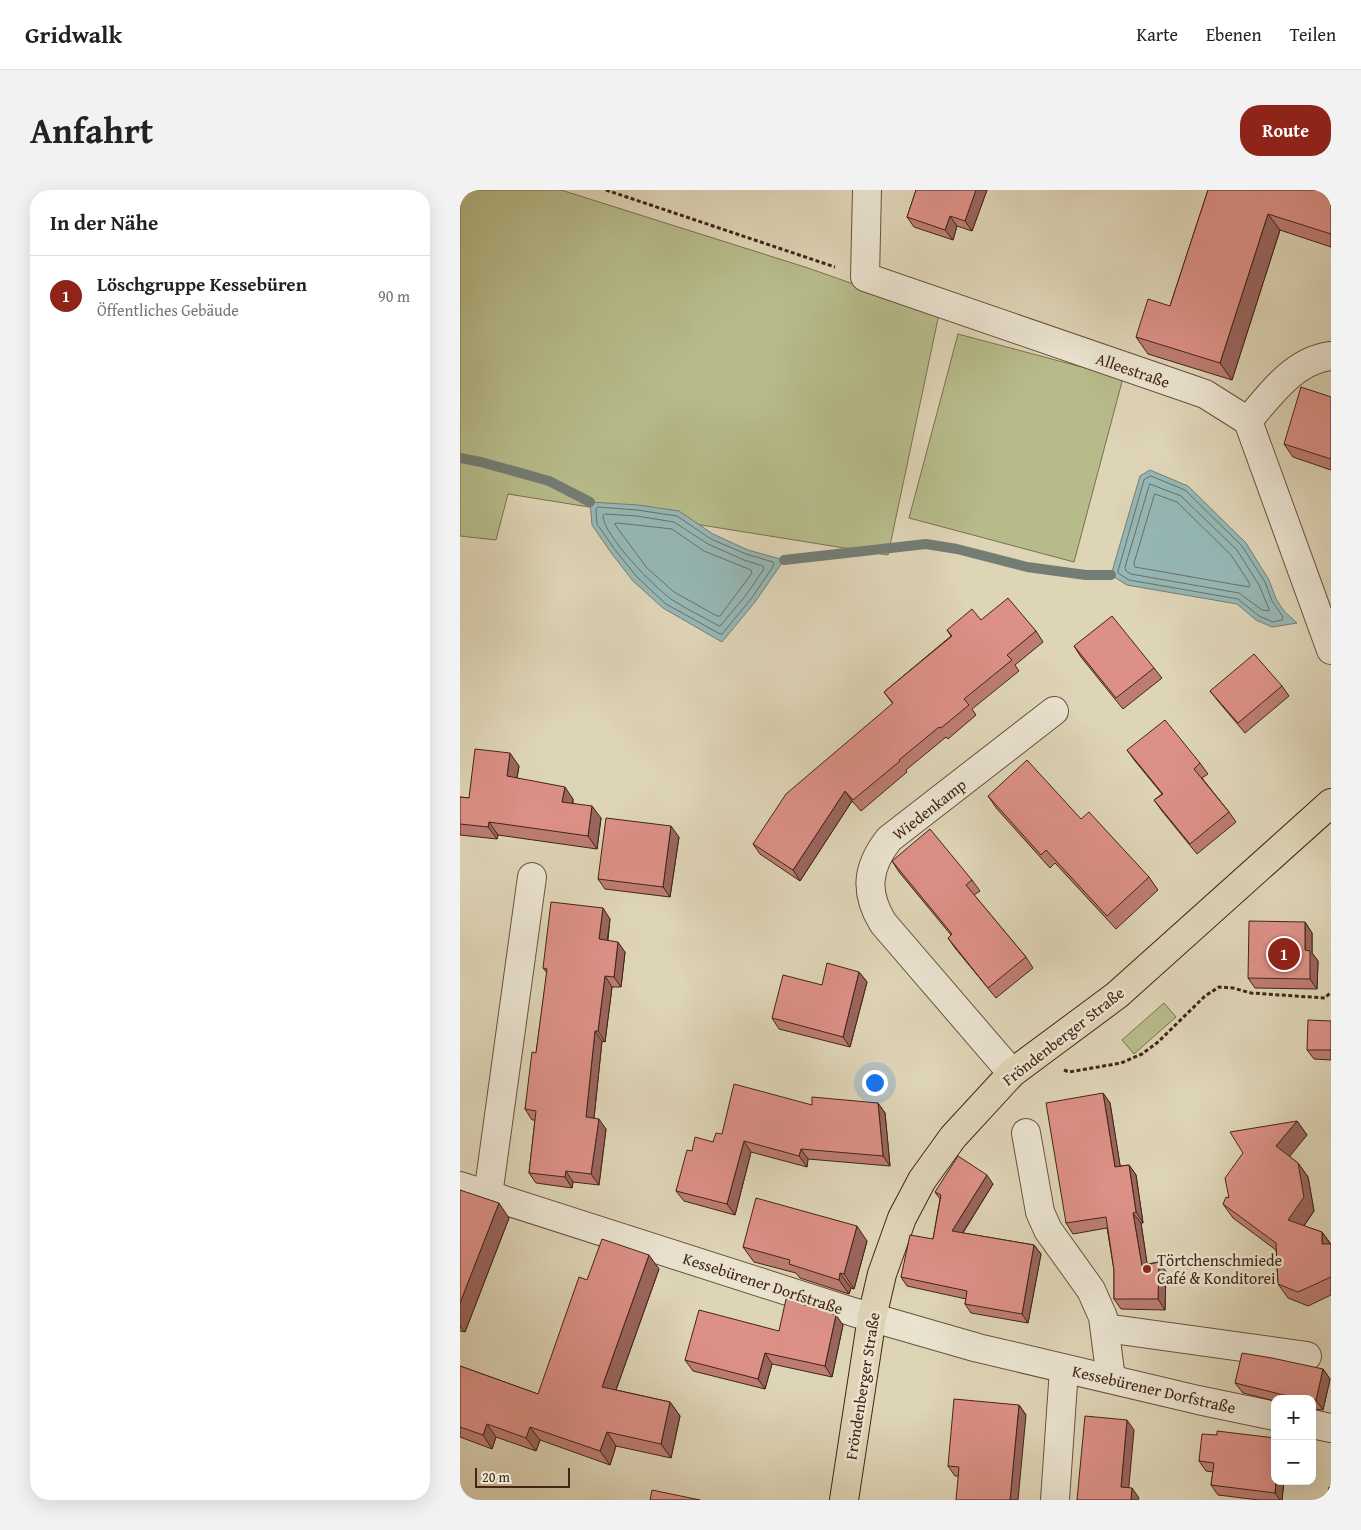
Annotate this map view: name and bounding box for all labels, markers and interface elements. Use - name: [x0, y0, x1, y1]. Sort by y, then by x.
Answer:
- text: Gridwalk: [25, 17, 122, 52]
- text: Karte: [1137, 21, 1178, 48]
- text: Ebenen: [1206, 21, 1262, 48]
- text: Teilen: [1290, 21, 1336, 48]
- text: Anfahrt: [30, 105, 153, 156]
- button: Route: [1240, 105, 1331, 156]
- text: In der Nähe: [50, 207, 158, 238]
- text: Löschgruppe Kessebüren: [97, 270, 307, 298]
- text: 1: [62, 284, 70, 308]
- text: 90 m: [378, 284, 410, 308]
- text: Öffentliches Gebäude: [97, 298, 239, 322]
- street label: Alleestraße: [1093, 346, 1173, 394]
- street label: Wiedenkamp: [887, 772, 971, 846]
- pin: 1: [1268, 935, 1300, 973]
- street label: Fröndenberger Straße: [997, 981, 1129, 1091]
- your location: [862, 1070, 888, 1096]
- street label: Kessebürener Dorfstraße: [680, 1246, 846, 1320]
- place label: Törtchenschmiede Café & Konditorei: [1157, 1248, 1282, 1290]
- marker: Törtchenschmiede Café & Konditorei: [1141, 1263, 1153, 1275]
- street label: Fröndenberger Straße: [839, 1311, 885, 1461]
- street label: Kessebürener Dorfstraße: [1070, 1359, 1238, 1419]
- map controls: [1271, 1395, 1316, 1485]
- button: +: [1271, 1395, 1316, 1440]
- button: −: [1271, 1440, 1316, 1485]
- scale bar: [475, 1465, 570, 1488]
- text: 20 m: [482, 1467, 510, 1487]

